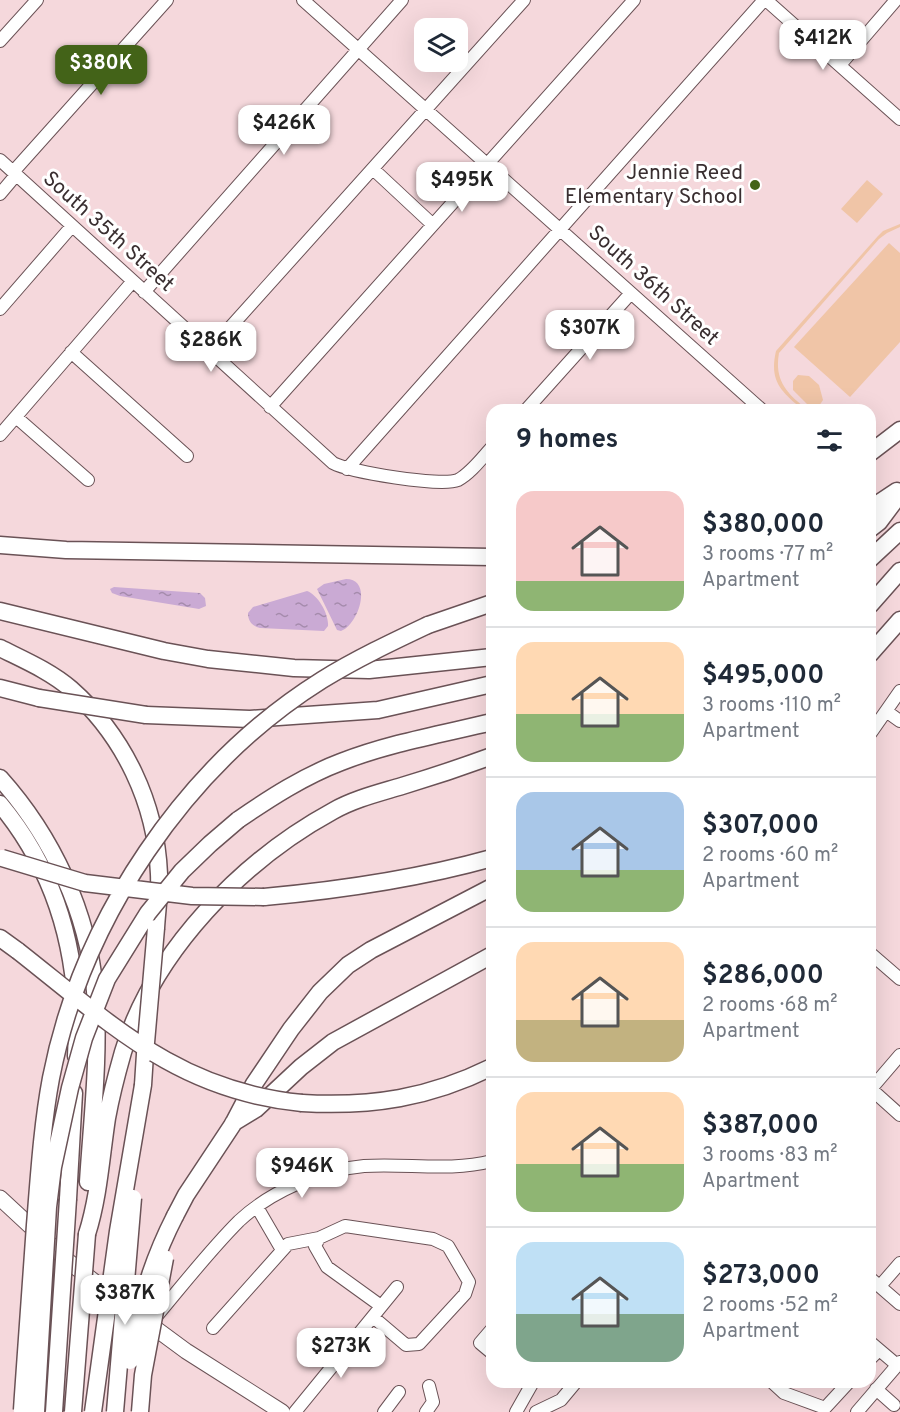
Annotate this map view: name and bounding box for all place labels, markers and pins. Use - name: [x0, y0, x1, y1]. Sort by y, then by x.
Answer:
- pin: $412K: [781, 20, 865, 71]
- pin: $380K: [59, 45, 143, 96]
- pin: $426K: [242, 105, 326, 156]
- place label: Jennie Reed Elementary School: [565, 160, 743, 211]
- pin: $495K: [420, 162, 504, 213]
- marker: Jennie Reed Elementary School: [748, 178, 762, 192]
- pin: $307K: [548, 310, 632, 361]
- pin: $286K: [169, 322, 253, 373]
- pin: $946K: [260, 1148, 344, 1199]
- pin: $387K: [83, 1275, 167, 1326]
- pin: $273K: [299, 1328, 383, 1379]

